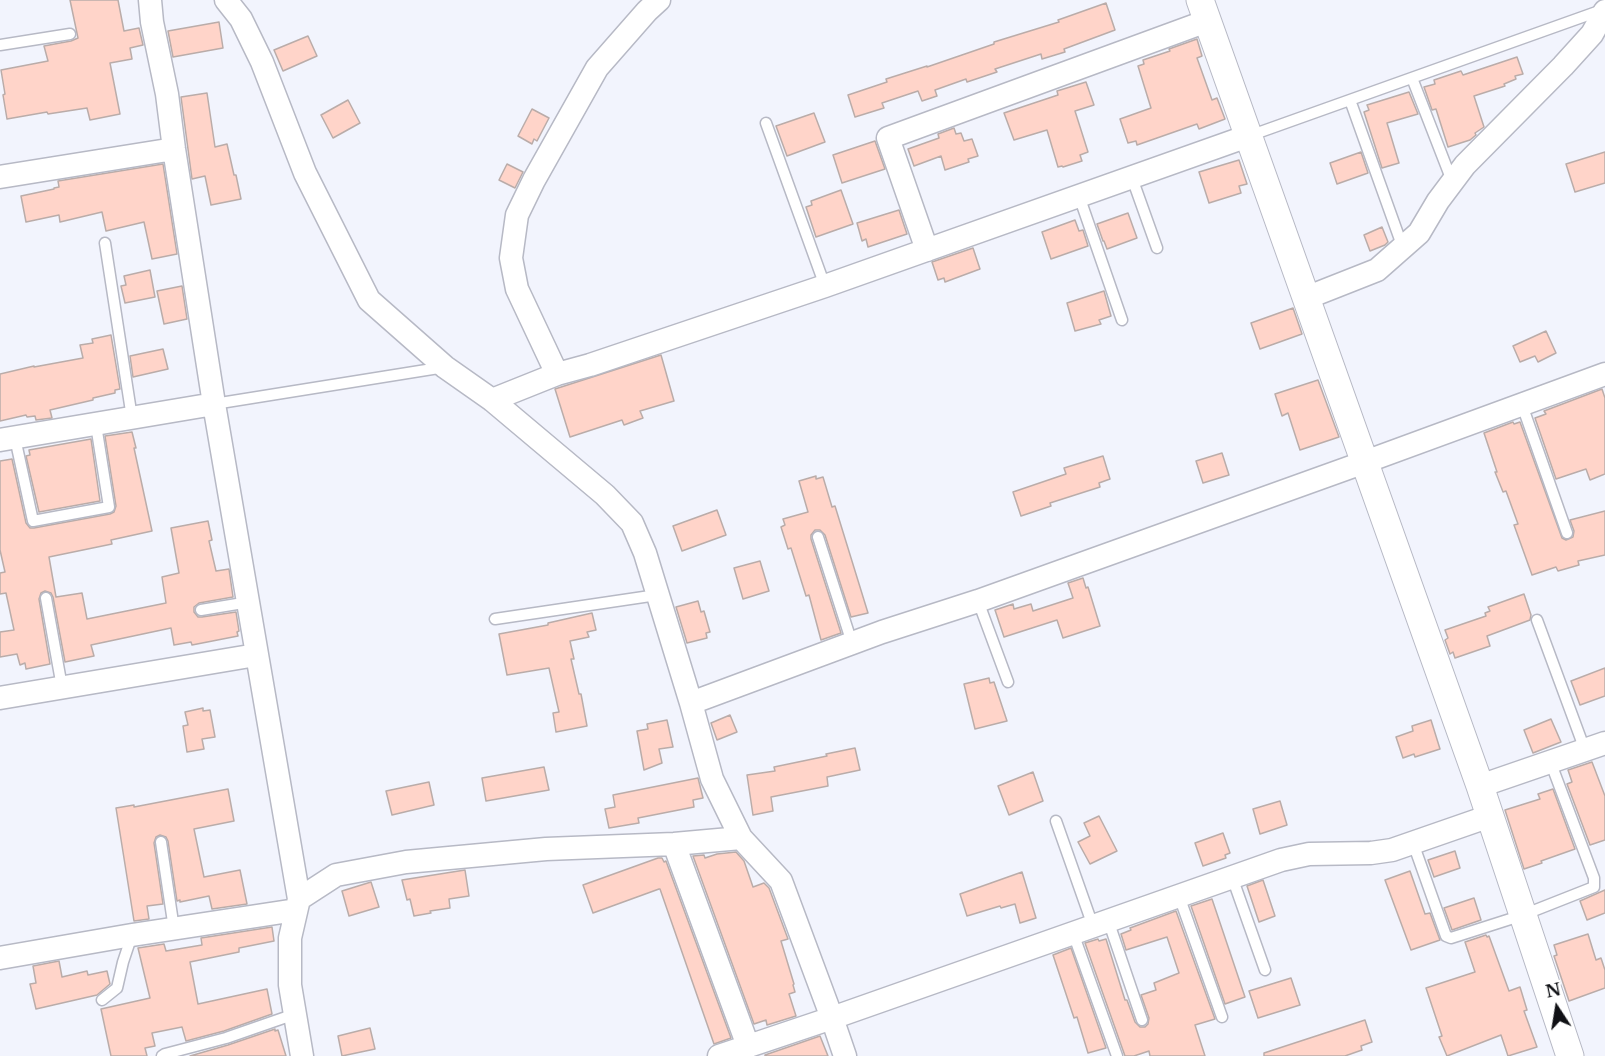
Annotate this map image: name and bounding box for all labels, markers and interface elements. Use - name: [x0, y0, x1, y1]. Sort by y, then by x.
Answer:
- north arrow: [1527, 978, 1587, 1038]
- text: N: [1544, 979, 1563, 1002]

